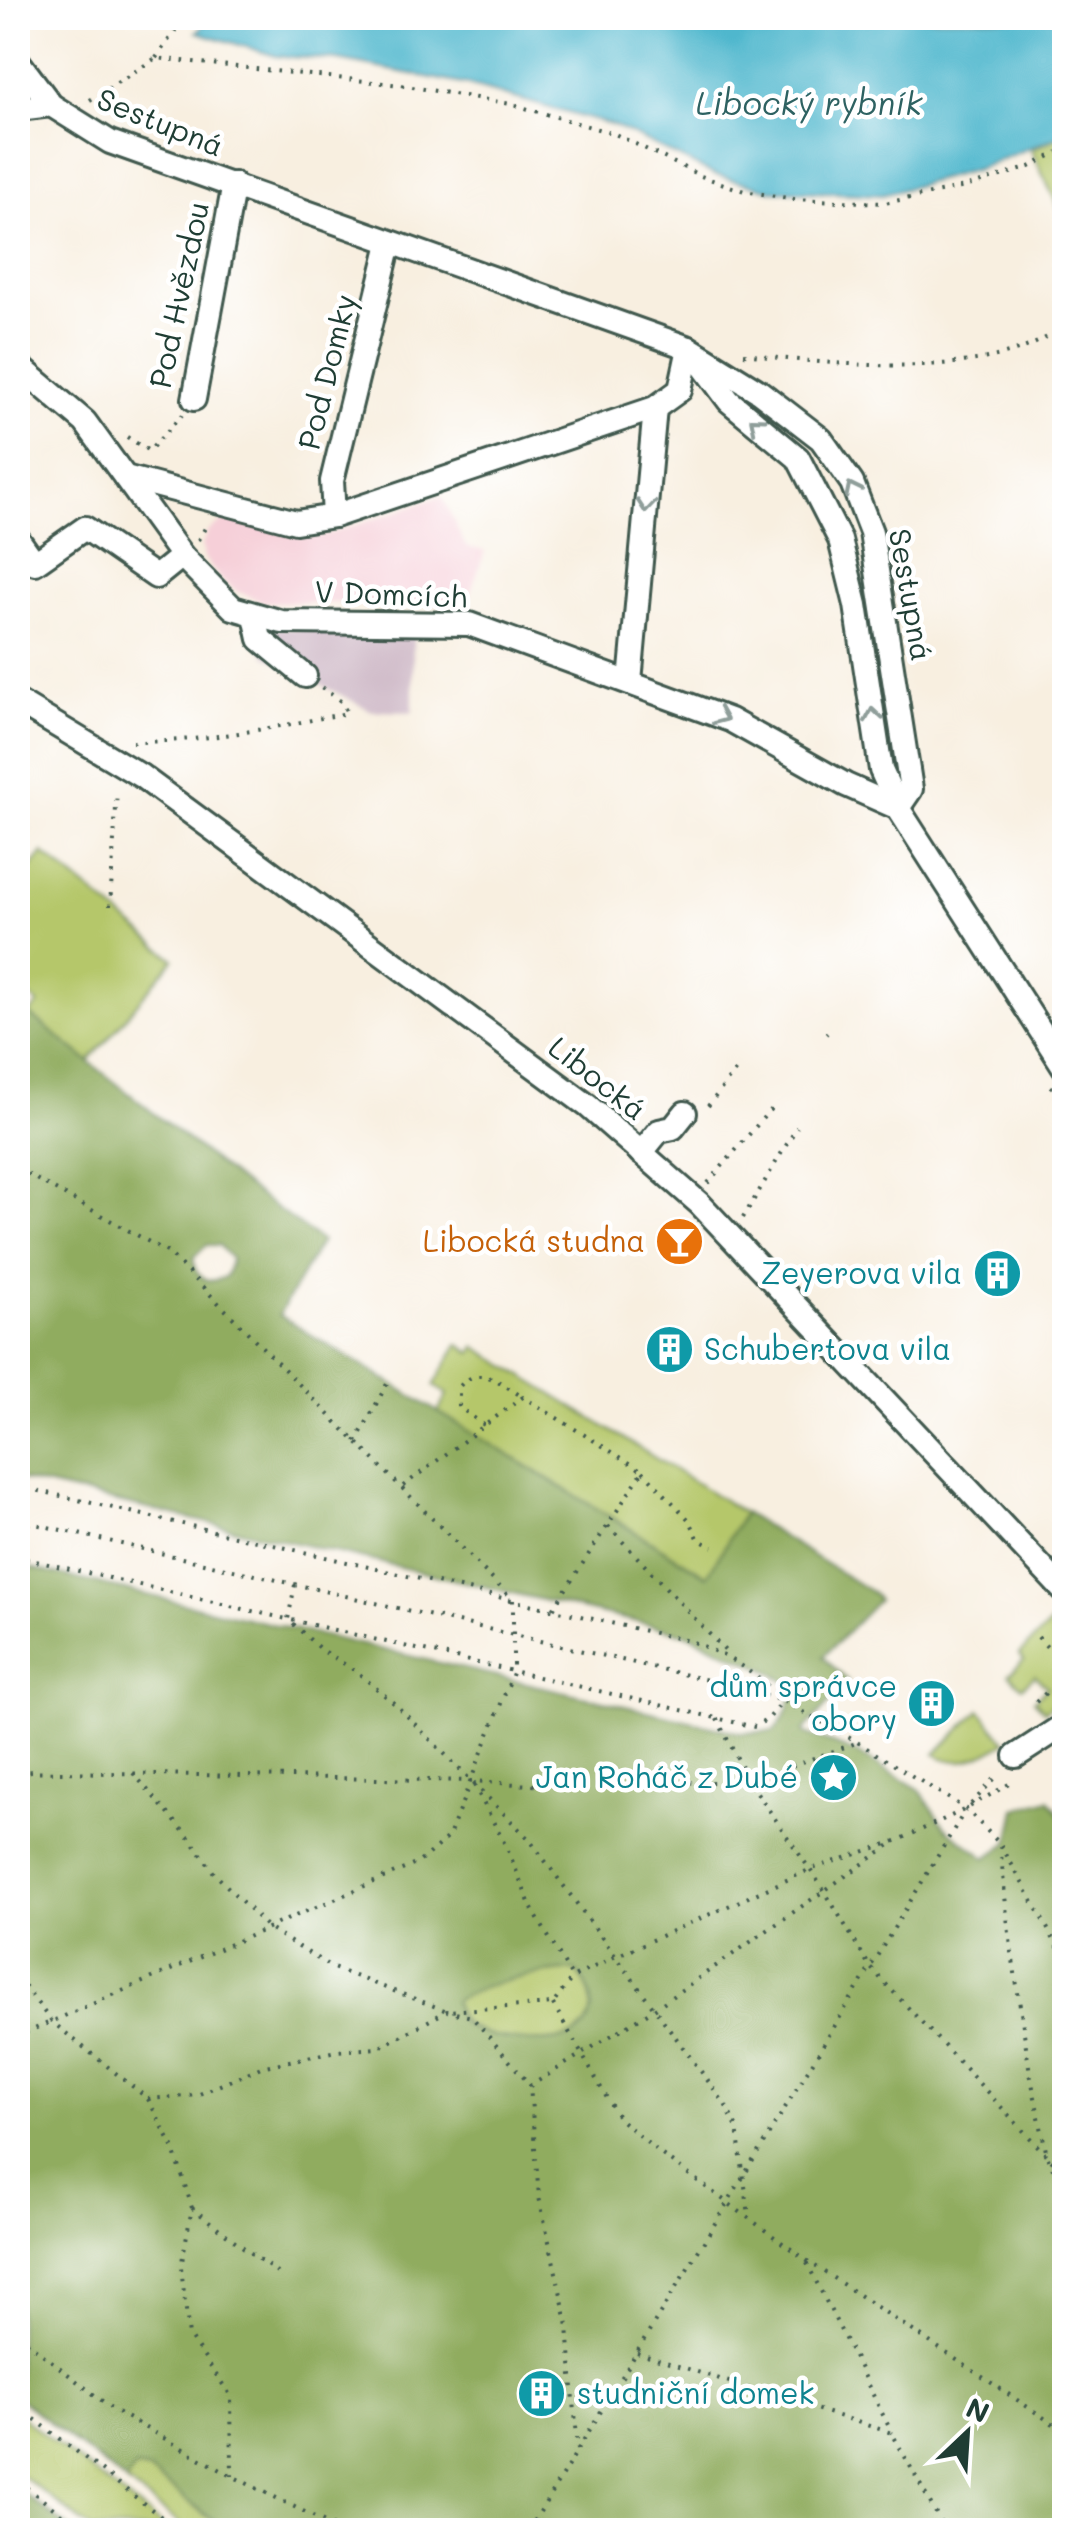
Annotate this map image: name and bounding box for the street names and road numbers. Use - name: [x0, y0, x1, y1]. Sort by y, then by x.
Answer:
- street label: Sestupná: [91, 78, 230, 165]
- street label: Pod Hvězdou: [139, 198, 217, 391]
- street label: Pod Domky: [287, 290, 365, 453]
- street label: Sestupná: [881, 525, 943, 664]
- street label: V Domcích: [314, 570, 468, 616]
- street label: Libocká: [541, 1027, 656, 1128]

